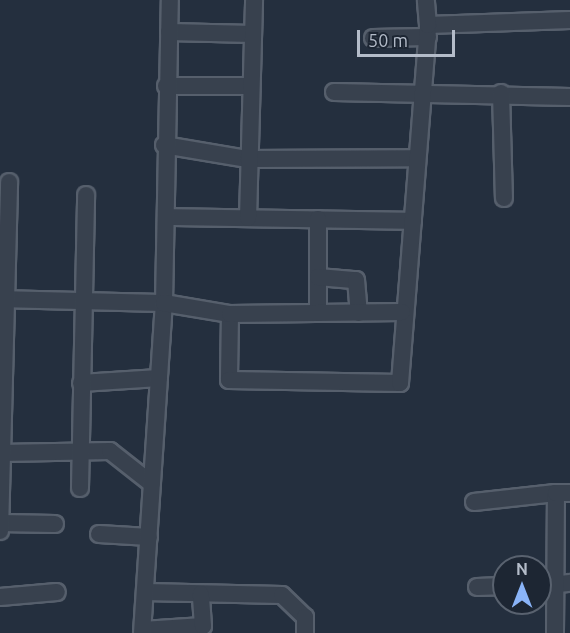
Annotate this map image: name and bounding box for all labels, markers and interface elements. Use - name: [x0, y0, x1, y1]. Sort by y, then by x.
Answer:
- scale bar: [360, 18, 458, 56]
- text: 50 m: [368, 30, 408, 50]
- north arrow: [492, 555, 552, 615]
- text: N: [516, 560, 528, 578]

